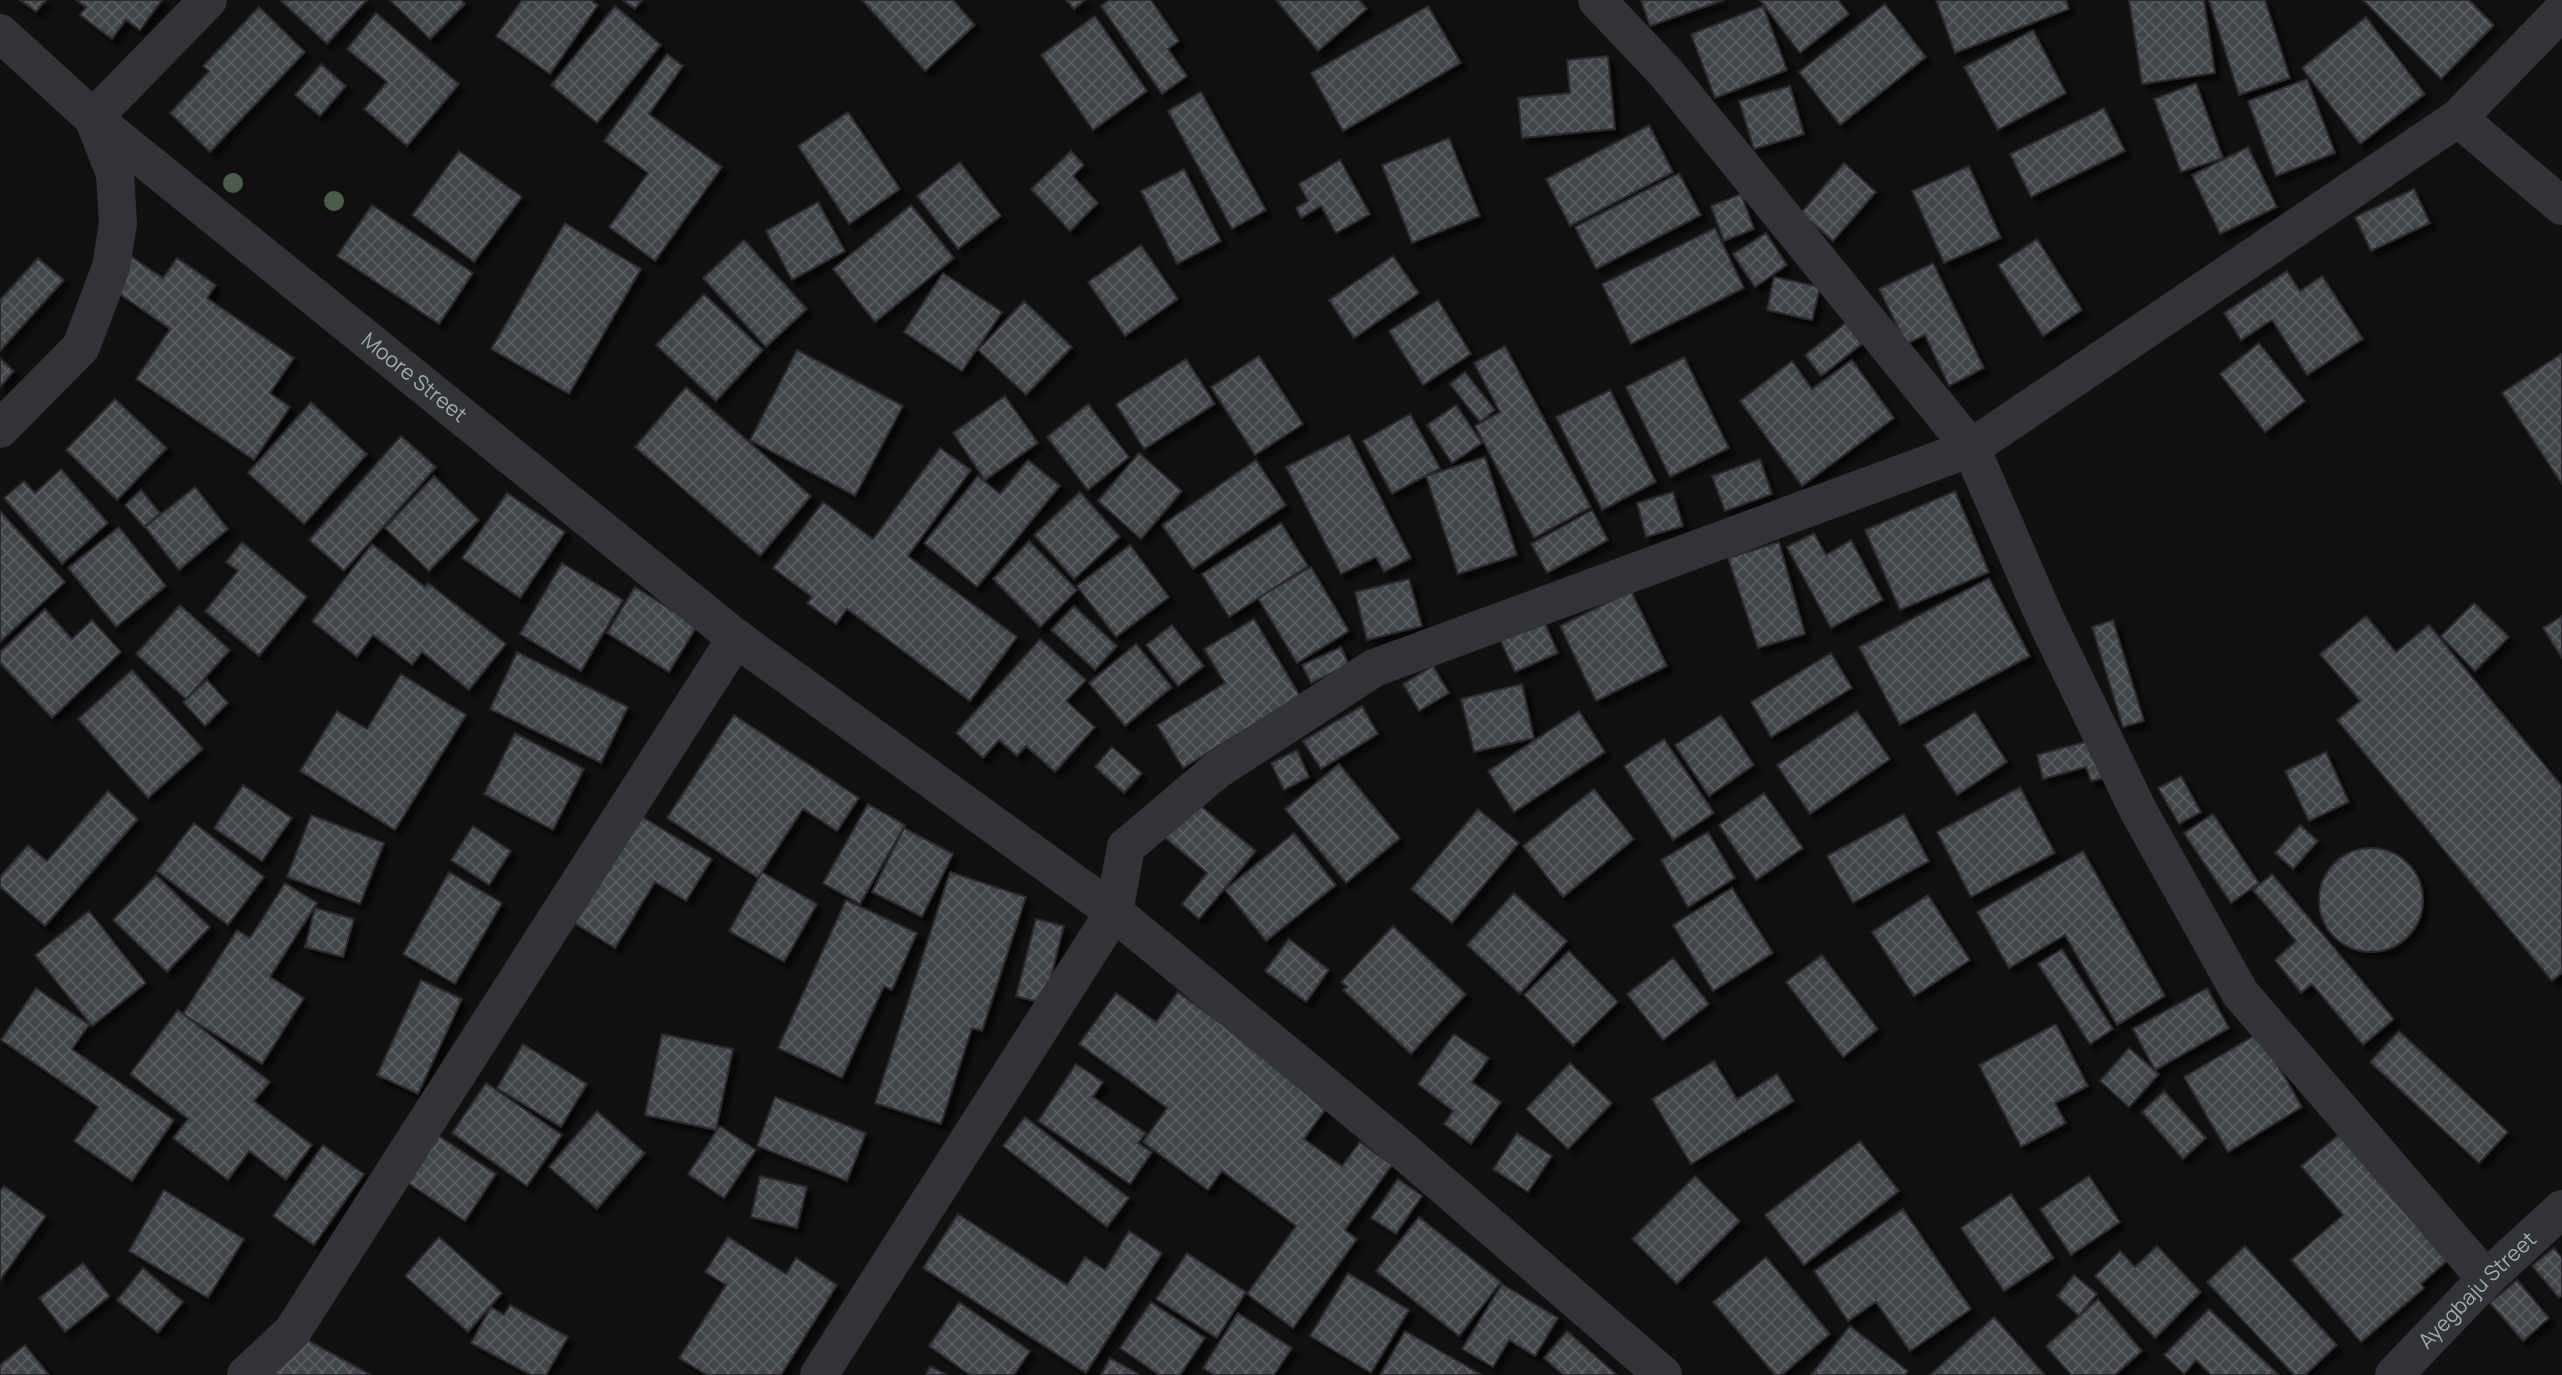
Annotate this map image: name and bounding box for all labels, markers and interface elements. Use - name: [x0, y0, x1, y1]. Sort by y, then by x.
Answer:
- street label: Moore Street: [356, 326, 473, 428]
- street label: Ayegbaju Street: [2412, 1225, 2542, 1354]

